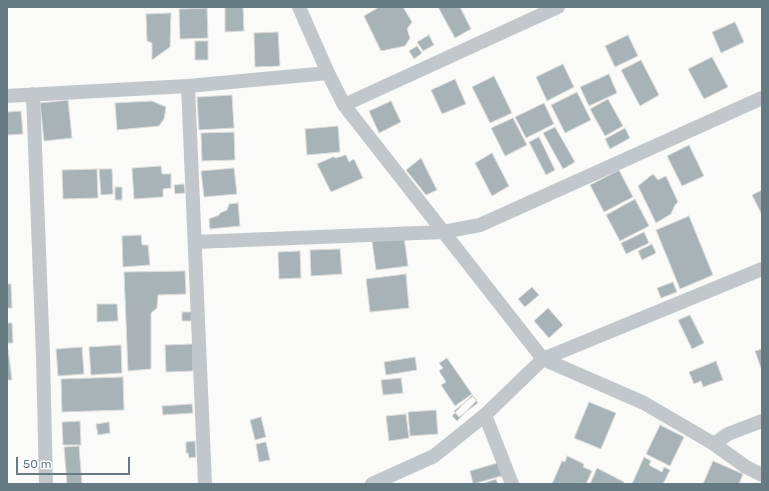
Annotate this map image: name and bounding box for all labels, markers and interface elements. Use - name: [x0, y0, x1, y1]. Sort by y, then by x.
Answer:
- scale bar: [18, 449, 132, 475]
- text: 50 m: [23, 457, 51, 471]

